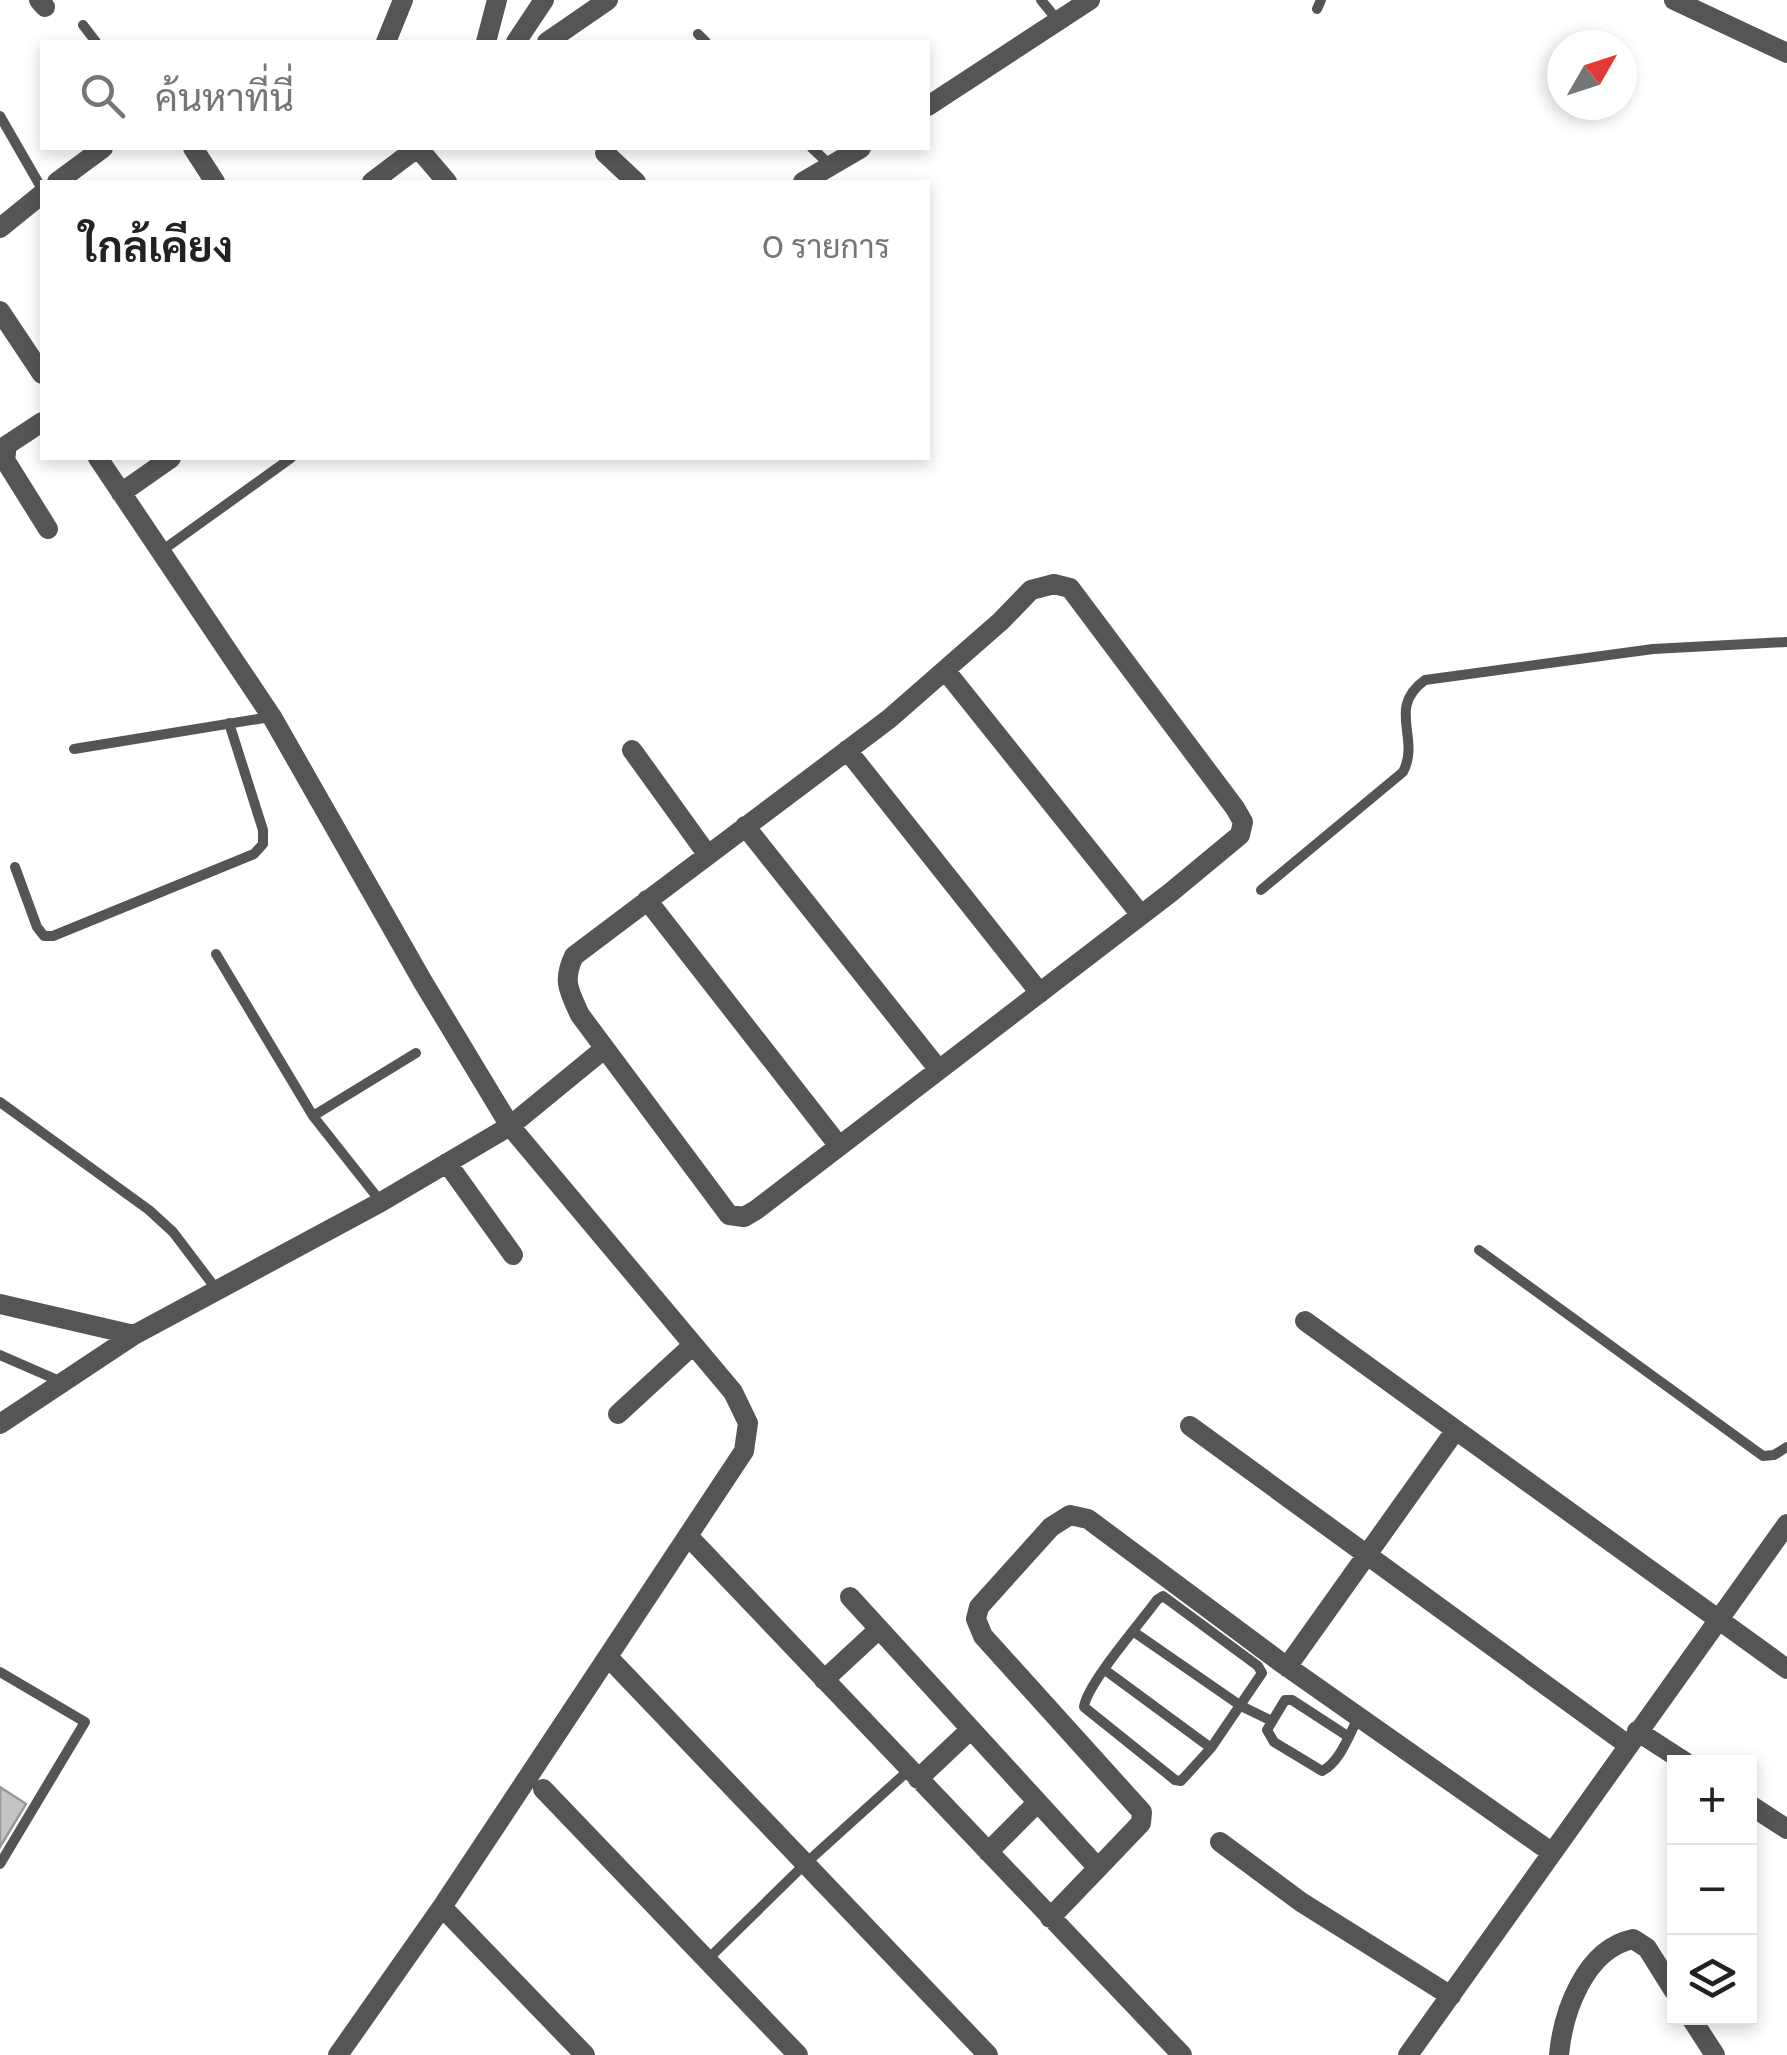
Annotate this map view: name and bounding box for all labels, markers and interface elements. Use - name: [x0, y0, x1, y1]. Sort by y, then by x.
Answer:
- north arrow: [1547, 30, 1637, 120]
- search box: [40, 40, 930, 150]
- icon: search: [75, 68, 130, 123]
- text: ค้นหาที่นี่: [155, 74, 294, 121]
- text: ใกล้เคียง: [80, 221, 233, 273]
- text: 0 รายการ: [762, 227, 890, 266]
- map controls: [1667, 1755, 1757, 2025]
- button: +: [1667, 1755, 1757, 1845]
- button: −: [1667, 1845, 1757, 1935]
- button: layers: [1667, 1935, 1757, 2025]

